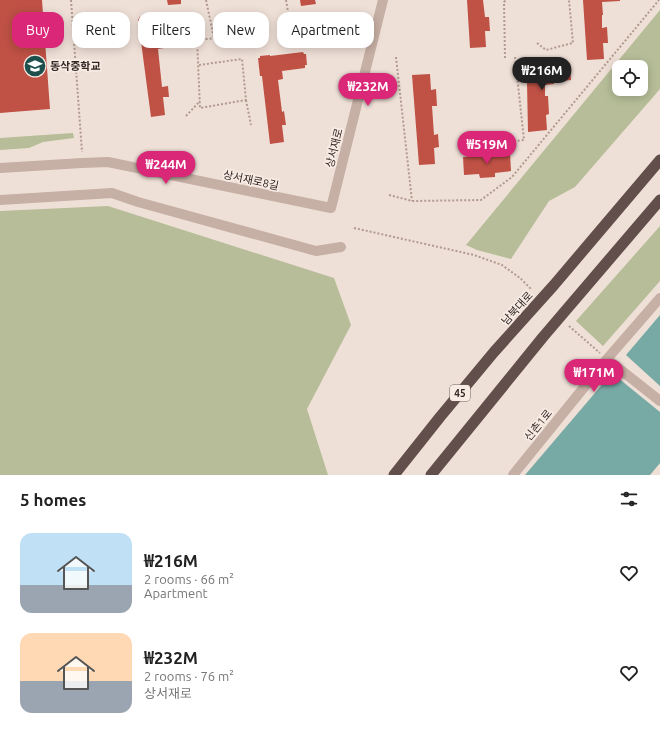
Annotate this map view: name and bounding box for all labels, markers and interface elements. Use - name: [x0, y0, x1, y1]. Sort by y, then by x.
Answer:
- chip: Buy: [12, 12, 64, 48]
- chip: Rent: [72, 12, 130, 48]
- chip: Filters: [138, 12, 205, 48]
- chip: New: [213, 12, 269, 48]
- chip: Apartment: [277, 12, 374, 48]
- school or university icon: 동삭중학교: [22, 53, 48, 79]
- pin: ₩216M: [514, 57, 570, 91]
- place label: 동삭중학교: [50, 60, 101, 72]
- map controls: [612, 60, 648, 96]
- button: locate: [612, 60, 648, 96]
- text: ₩216M: [521, 63, 563, 77]
- pin: ₩232M: [340, 73, 396, 107]
- text: ₩232M: [347, 79, 389, 93]
- street label: 상서재로: [323, 127, 345, 169]
- pin: ₩519M: [459, 131, 515, 165]
- text: ₩519M: [466, 137, 508, 151]
- pin: ₩244M: [138, 151, 194, 185]
- text: ₩244M: [145, 157, 187, 171]
- street label: 상서재로8길: [222, 168, 280, 192]
- street label: 남북대로: [499, 289, 535, 327]
- pin: ₩171M: [566, 359, 622, 393]
- text: ₩171M: [573, 365, 615, 379]
- road number: 45: [450, 385, 470, 401]
- street label: 신촌1로: [522, 407, 554, 443]
- icon: filters: [618, 488, 640, 510]
- text: 5 homes: [20, 490, 86, 509]
- icon: home: [52, 549, 100, 597]
- text: ₩216M: [144, 551, 198, 570]
- icon: heart: [618, 562, 640, 584]
- text: 2 rooms · 66 m²: [144, 572, 234, 586]
- text: Apartment: [144, 586, 208, 600]
- text: ₩232M: [144, 648, 198, 667]
- icon: home: [52, 649, 100, 697]
- icon: heart: [618, 662, 640, 684]
- text: 2 rooms · 76 m²: [144, 669, 234, 683]
- text: 상서재로: [144, 686, 192, 700]

